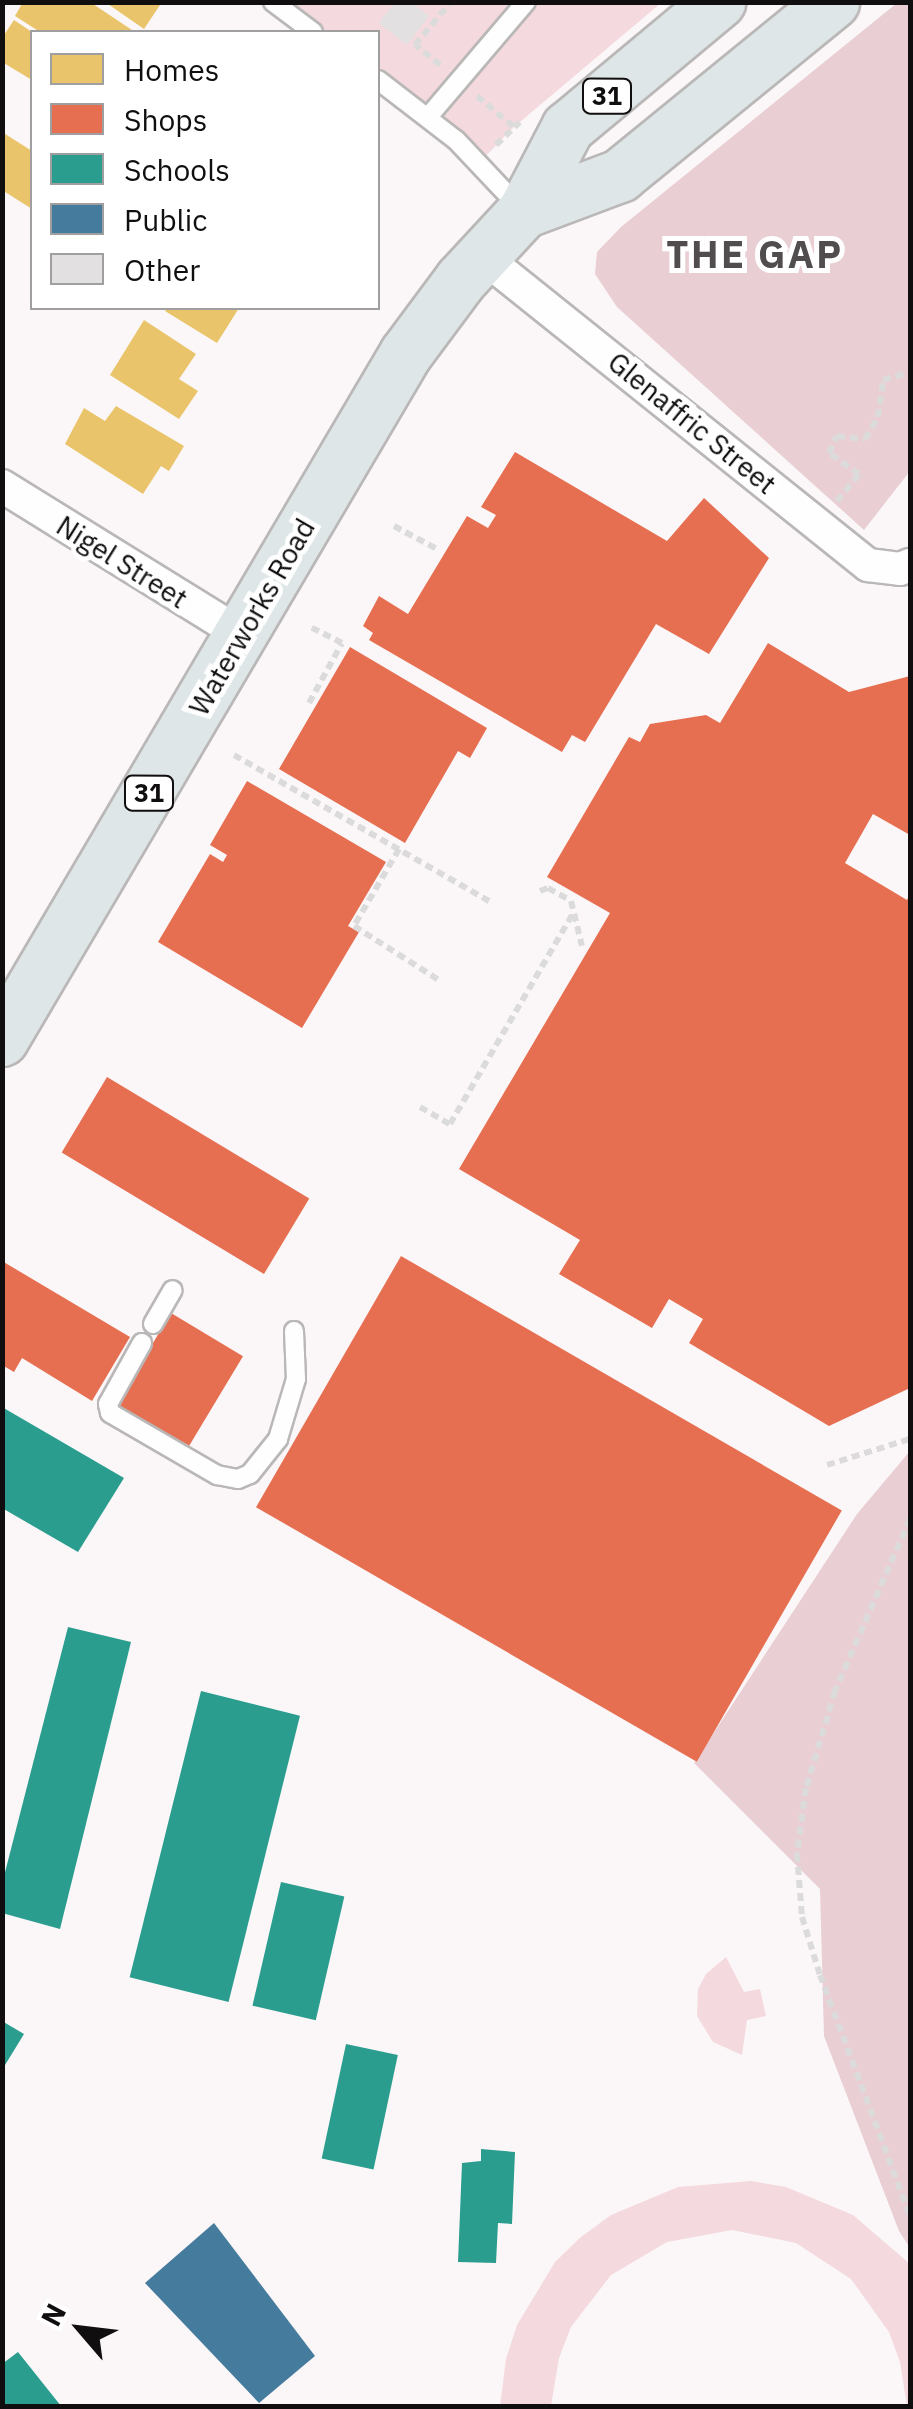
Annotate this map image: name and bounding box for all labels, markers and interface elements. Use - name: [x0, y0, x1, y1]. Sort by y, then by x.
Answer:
- legend: [30, 30, 380, 310]
- text: Homes: [124, 50, 219, 89]
- road number: 31: [582, 76, 632, 116]
- text: Shops: [124, 100, 207, 139]
- text: Schools: [124, 150, 230, 189]
- text: Public: [124, 200, 207, 239]
- district label: THE GAP: [666, 231, 844, 277]
- text: Other: [124, 250, 200, 289]
- street label: Glenaffric Street: [601, 345, 783, 501]
- street label: Nigel Street: [50, 509, 194, 615]
- street label: Waterworks Road: [182, 513, 322, 721]
- road number: 31: [124, 773, 174, 813]
- north arrow: [30, 2279, 130, 2379]
- text: N: [32, 2297, 74, 2332]

